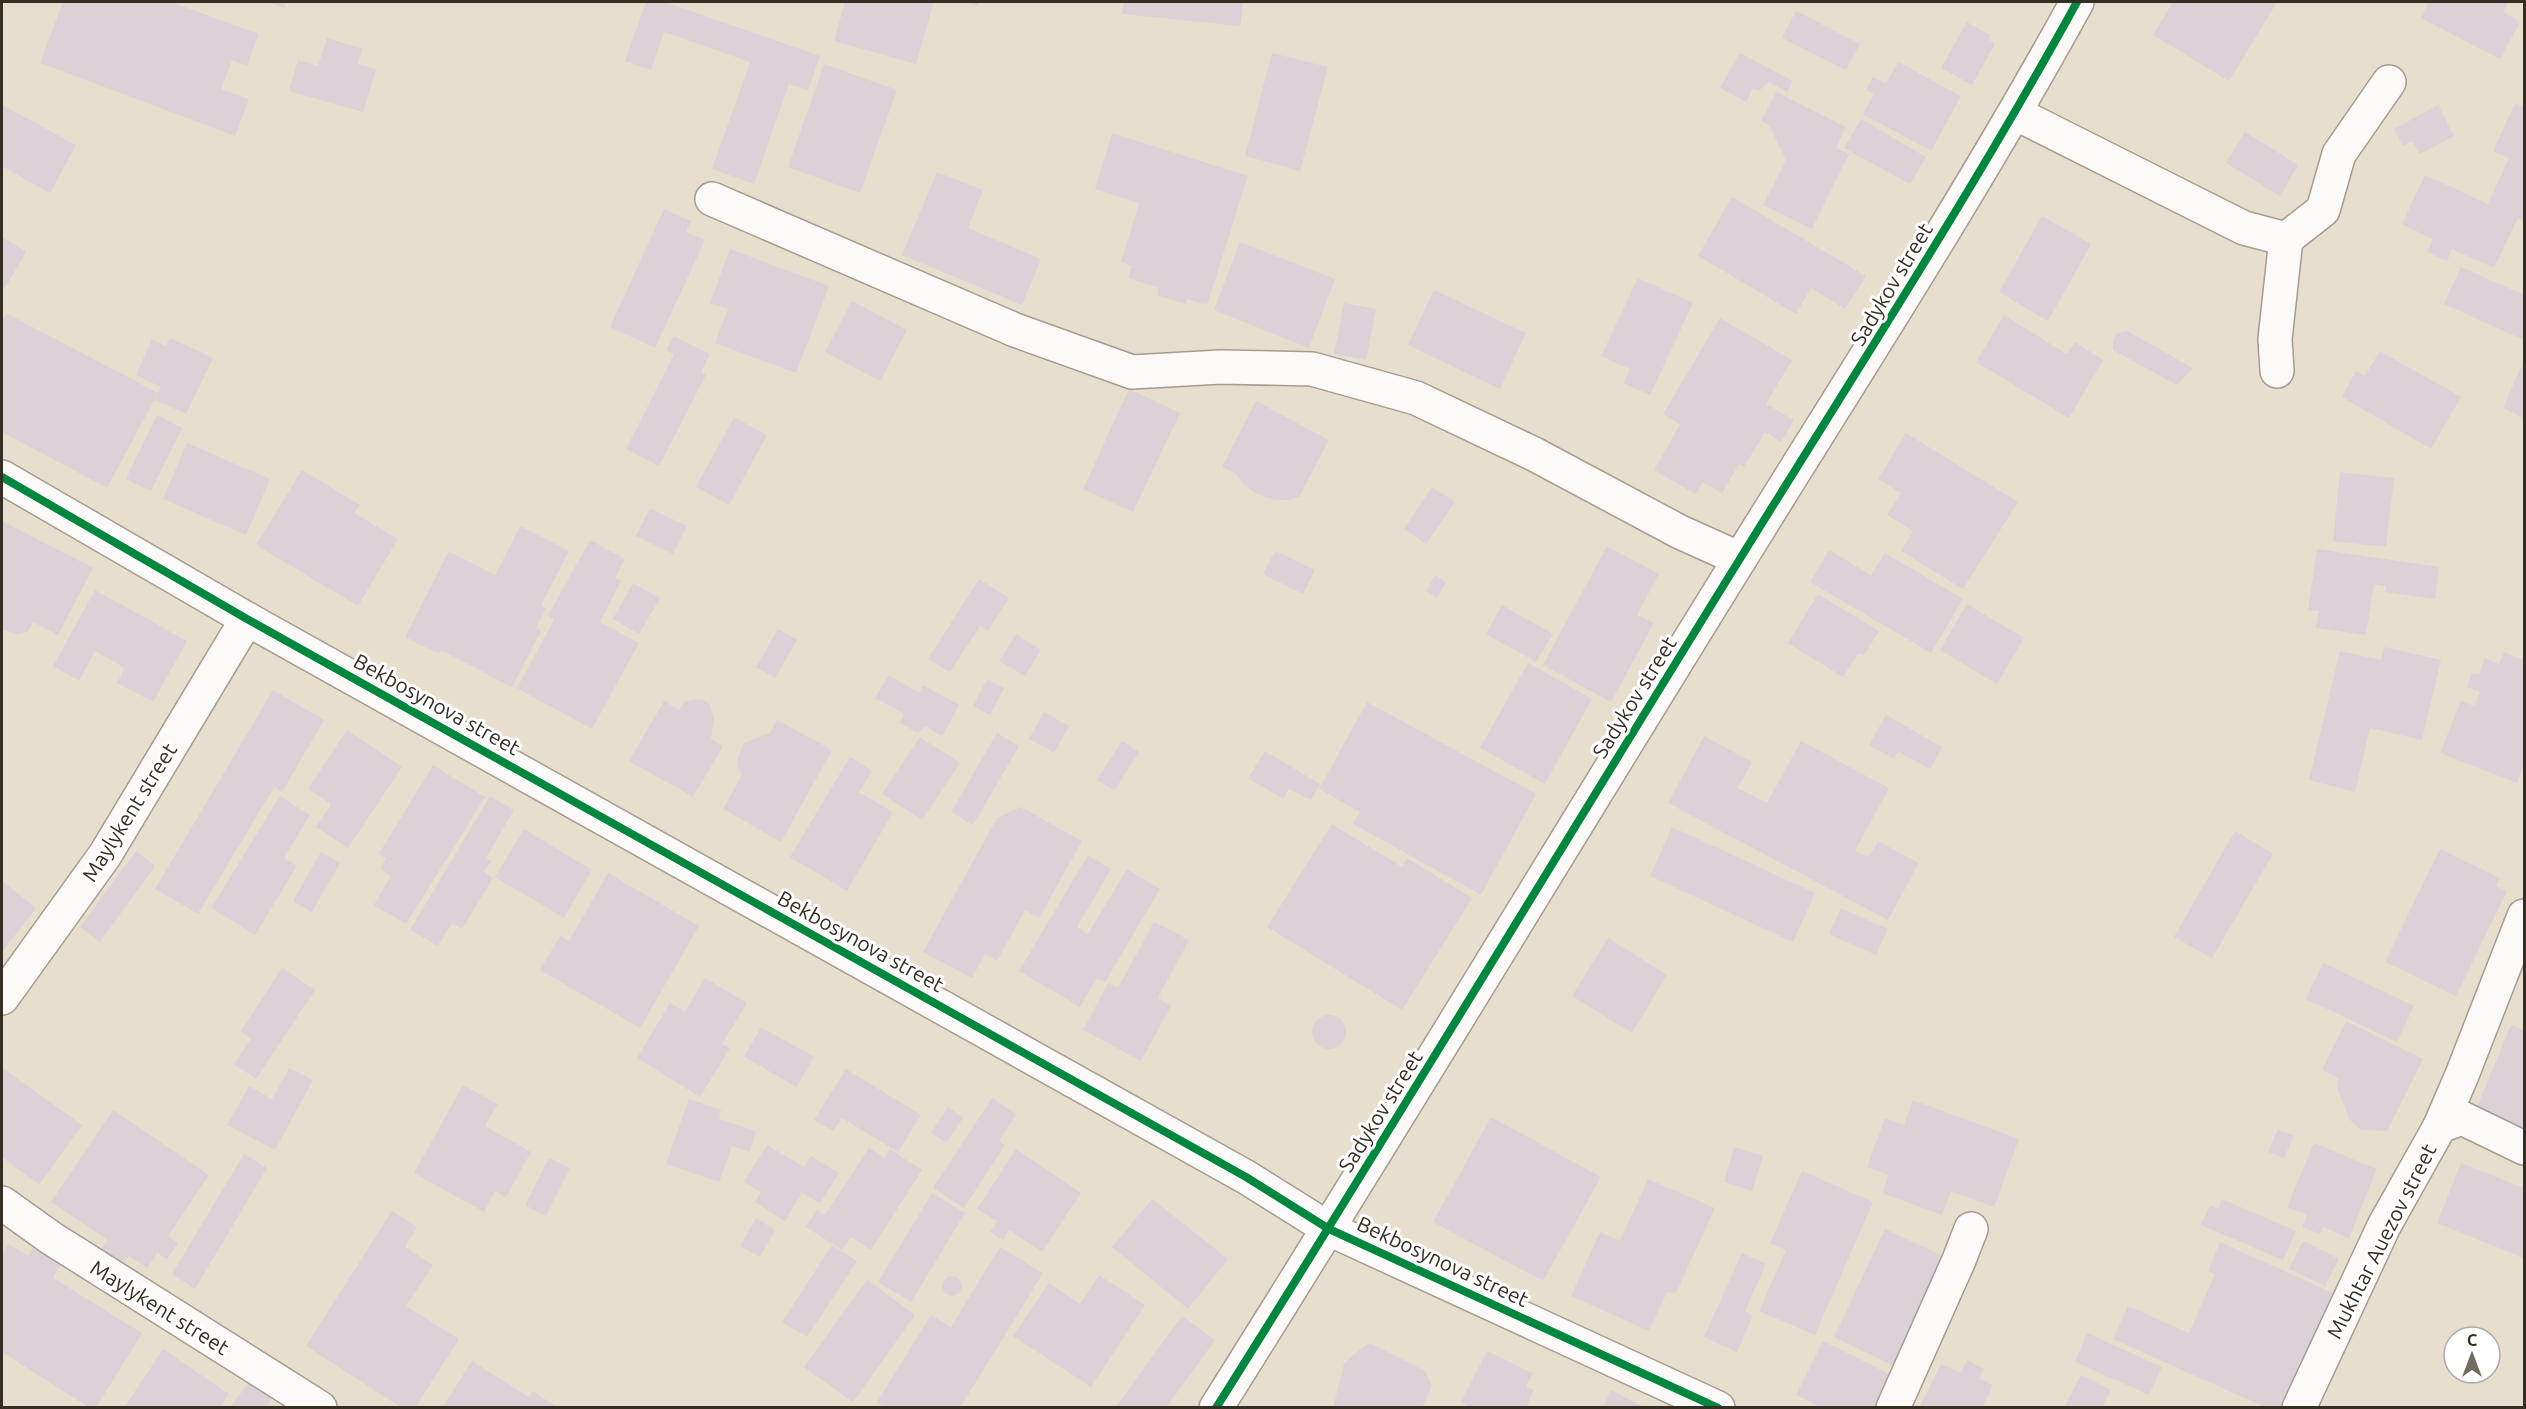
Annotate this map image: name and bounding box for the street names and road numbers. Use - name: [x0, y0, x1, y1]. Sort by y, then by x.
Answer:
- street label: Sadykov street: [1845, 218, 1937, 350]
- street label: Sadykov street: [1587, 632, 1681, 762]
- street label: Bekbosynova street: [350, 648, 524, 760]
- street label: Maylykent street: [77, 738, 181, 886]
- street label: Bekbosynova street: [774, 885, 948, 997]
- street label: Sadykov street: [1333, 1046, 1427, 1176]
- street label: Mukhtar Auezov street: [2321, 1140, 2441, 1342]
- street label: Bekbosynova street: [1354, 1211, 1532, 1311]
- street label: Maylykent street: [86, 1255, 234, 1359]

